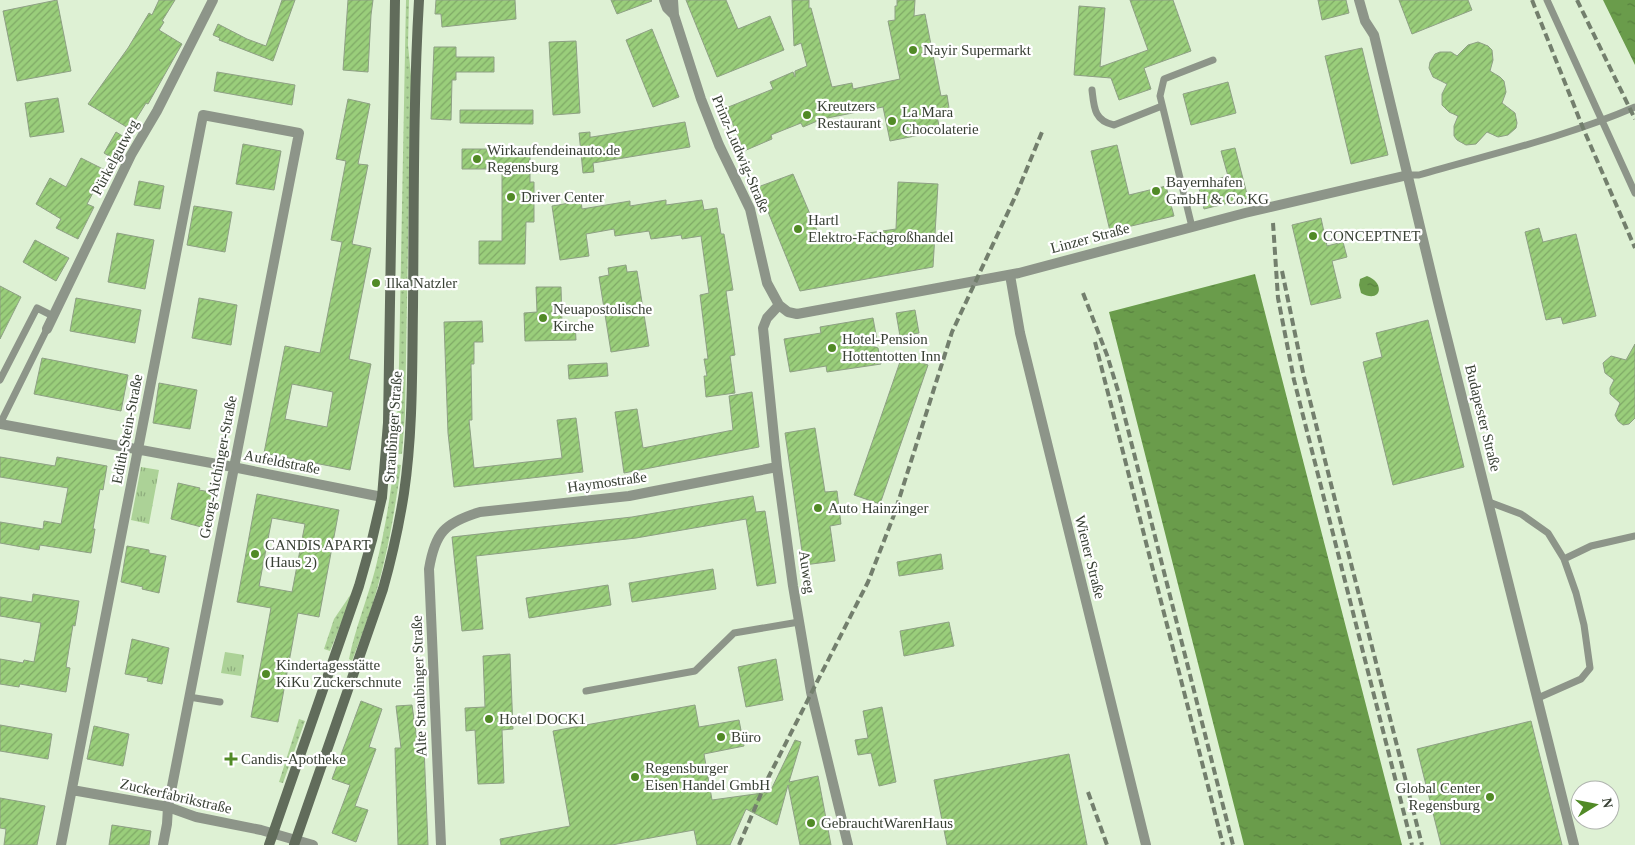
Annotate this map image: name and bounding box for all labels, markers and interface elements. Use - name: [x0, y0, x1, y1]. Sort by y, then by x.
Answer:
- place label: Nayir Supermarkt: [923, 42, 1032, 58]
- marker: Nayir Supermarkt: [907, 44, 919, 56]
- street label: Prinz-Ludwig-Straße: [709, 93, 773, 216]
- place label: Kreutzers Restaurant: [817, 98, 882, 131]
- place label: La Mara Chocolaterie: [902, 104, 979, 137]
- marker: Kreutzers Restaurant: [801, 109, 813, 121]
- marker: La Mara Chocolaterie: [886, 115, 898, 127]
- street label: Pürkelgutweg: [88, 116, 142, 198]
- place label: Wirkaufendeinauto.de Regensburg: [487, 142, 620, 175]
- marker: Wirkaufendeinauto.de Regensburg: [471, 153, 483, 165]
- place label: Bayernhafen GmbH & Co.KG: [1166, 174, 1269, 207]
- marker: Bayernhafen GmbH & Co.KG: [1150, 185, 1162, 197]
- place label: Driver Center: [521, 189, 604, 205]
- marker: Driver Center: [505, 191, 517, 203]
- place label: Hartl Elektro-Fachgroßhandel: [808, 212, 954, 245]
- street label: Linzer Straße: [1049, 220, 1132, 256]
- marker: Hartl Elektro-Fachgroßhandel: [792, 223, 804, 235]
- place label: CONCEPTNET: [1323, 228, 1421, 244]
- marker: CONCEPTNET: [1307, 230, 1319, 242]
- place label: Ilka Natzler: [386, 275, 457, 291]
- marker: Ilka Natzler: [370, 277, 382, 289]
- place label: Neuapostolische Kirche: [553, 301, 652, 334]
- marker: Neuapostolische Kirche: [537, 312, 549, 324]
- place label: Hotel-Pension Hottentotten Inn: [842, 331, 941, 364]
- marker: Hotel-Pension Hottentotten Inn: [826, 342, 838, 354]
- street label: Budapester Straße: [1462, 363, 1504, 473]
- street label: Straubinger Straße: [381, 370, 405, 483]
- street label: Edith-Stein-Straße: [108, 372, 146, 485]
- street label: Georg-Aichinger-Straße: [196, 394, 240, 540]
- street label: Aufeldstraße: [242, 447, 322, 477]
- street label: Haymostraße: [566, 468, 648, 495]
- place label: Auto Hainzinger: [828, 500, 928, 516]
- marker: Auto Hainzinger: [812, 502, 824, 514]
- street label: Wiener Straße: [1072, 514, 1108, 601]
- place label: CANDIS APART (Haus 2): [265, 537, 371, 571]
- marker: CANDIS APART (Haus 2): [249, 548, 261, 560]
- street label: Auweg: [796, 549, 818, 595]
- street label: Alte Straubinger Straße: [409, 615, 429, 757]
- place label: Kindertagesstätte KiKu Zuckerschnute: [276, 657, 402, 690]
- marker: Kindertagesstätte KiKu Zuckerschnute: [260, 668, 272, 680]
- place label: Hotel DOCK1: [499, 711, 586, 727]
- marker: Hotel DOCK1: [483, 713, 495, 725]
- place label: Büro: [731, 729, 761, 745]
- marker: Büro: [715, 731, 727, 743]
- place label: Candis-Apotheke: [241, 751, 346, 767]
- marker: Candis-Apotheke: [225, 753, 237, 765]
- place label: Regensburger Eisen Handel GmbH: [645, 760, 770, 793]
- marker: Regensburger Eisen Handel GmbH: [629, 771, 641, 783]
- street label: Zuckerfabrikstraße: [119, 775, 234, 817]
- place label: Global Center Regensburg: [1395, 780, 1480, 813]
- north arrow: [1570, 780, 1620, 830]
- marker: Global Center Regensburg: [1484, 791, 1496, 803]
- text: N: [1599, 797, 1616, 809]
- place label: GebrauchtWarenHaus: [821, 815, 953, 831]
- marker: GebrauchtWarenHaus: [805, 817, 817, 829]

